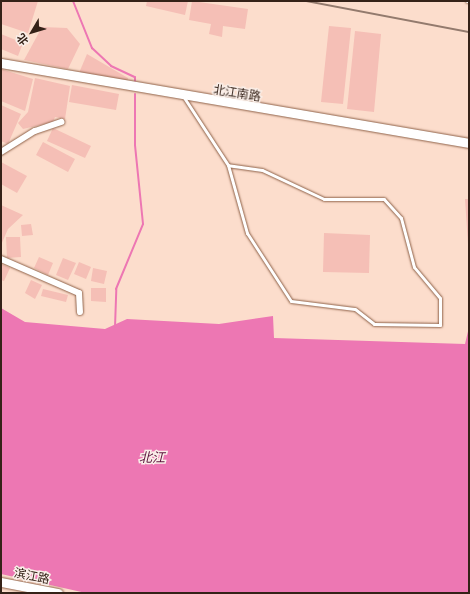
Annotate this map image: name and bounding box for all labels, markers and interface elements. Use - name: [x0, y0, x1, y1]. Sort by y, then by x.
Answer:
- north arrow: [12, 12, 52, 52]
- text: 北: [14, 31, 31, 48]
- street label: 北江南路: [212, 82, 262, 104]
- water label: 北江: [139, 449, 165, 465]
- street label: 滨江路: [13, 565, 51, 587]

